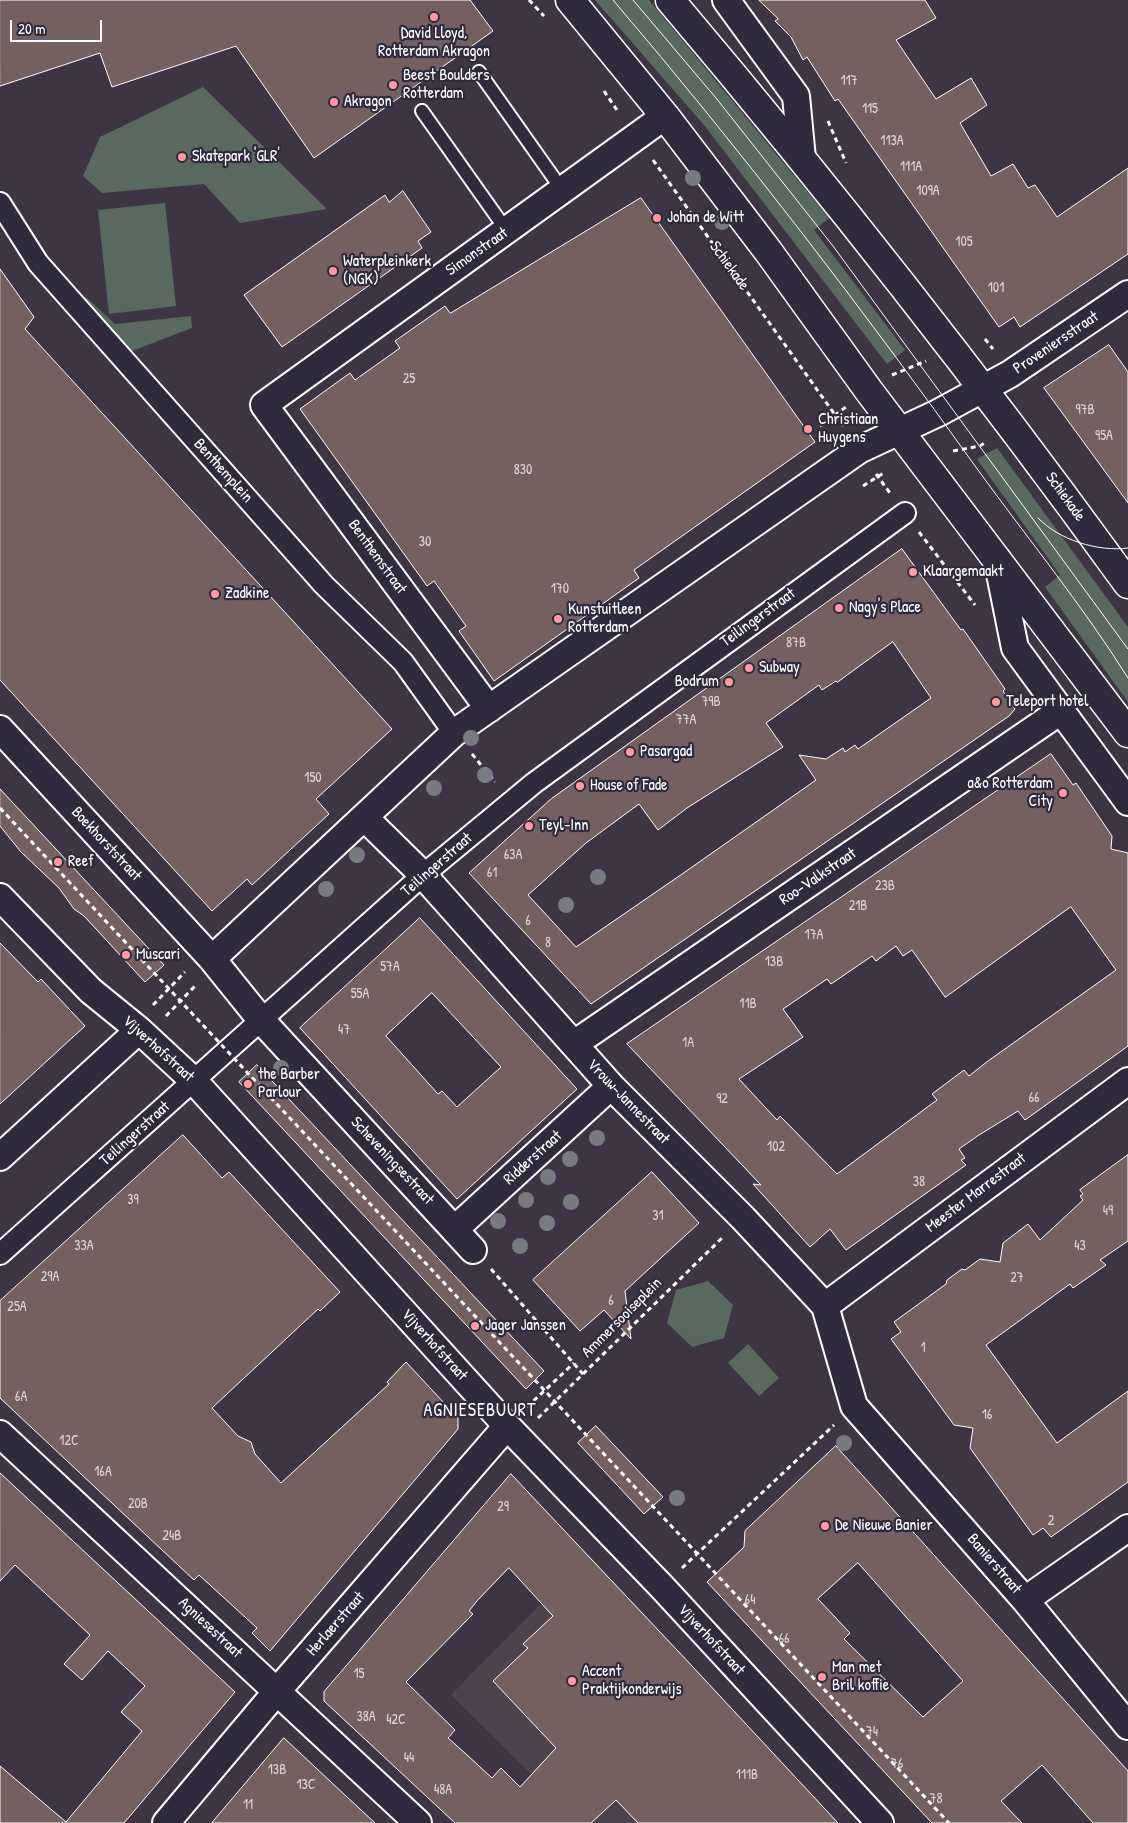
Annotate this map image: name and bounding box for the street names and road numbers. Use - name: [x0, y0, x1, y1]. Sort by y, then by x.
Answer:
- street label: Simonstraat: [442, 224, 512, 280]
- street label: Schiekade: [705, 238, 753, 294]
- street label: Proveniersstraat: [1010, 308, 1102, 378]
- street label: Benthemplein: [189, 435, 257, 507]
- street label: Schiekade: [1041, 469, 1089, 525]
- street label: Benthemstraat: [344, 516, 410, 598]
- street label: Teilingerstraat: [717, 584, 799, 652]
- street label: Boekhorststraat: [67, 803, 145, 885]
- street label: Teilingerstraat: [397, 829, 477, 901]
- street label: Roo-Valkstraat: [776, 844, 860, 910]
- street label: Vijverhofstraat: [118, 1012, 198, 1086]
- street label: Vrouw-Jannestraat: [583, 1055, 673, 1149]
- street label: Teilingerstraat: [96, 1097, 174, 1171]
- street label: Scheveningsestraat: [346, 1113, 438, 1209]
- street label: Ridderstraat: [500, 1127, 566, 1189]
- street label: Meester Marrestraat: [922, 1149, 1030, 1237]
- street label: Ammersooiseplein: [578, 1274, 666, 1362]
- street label: Vijverhofstraat: [397, 1305, 471, 1385]
- street label: Banierstraat: [963, 1530, 1025, 1598]
- street label: Herlaerstraat: [303, 1588, 369, 1660]
- street label: Agniesestraat: [174, 1594, 246, 1662]
- street label: Vijverhofstraat: [673, 1601, 749, 1679]

